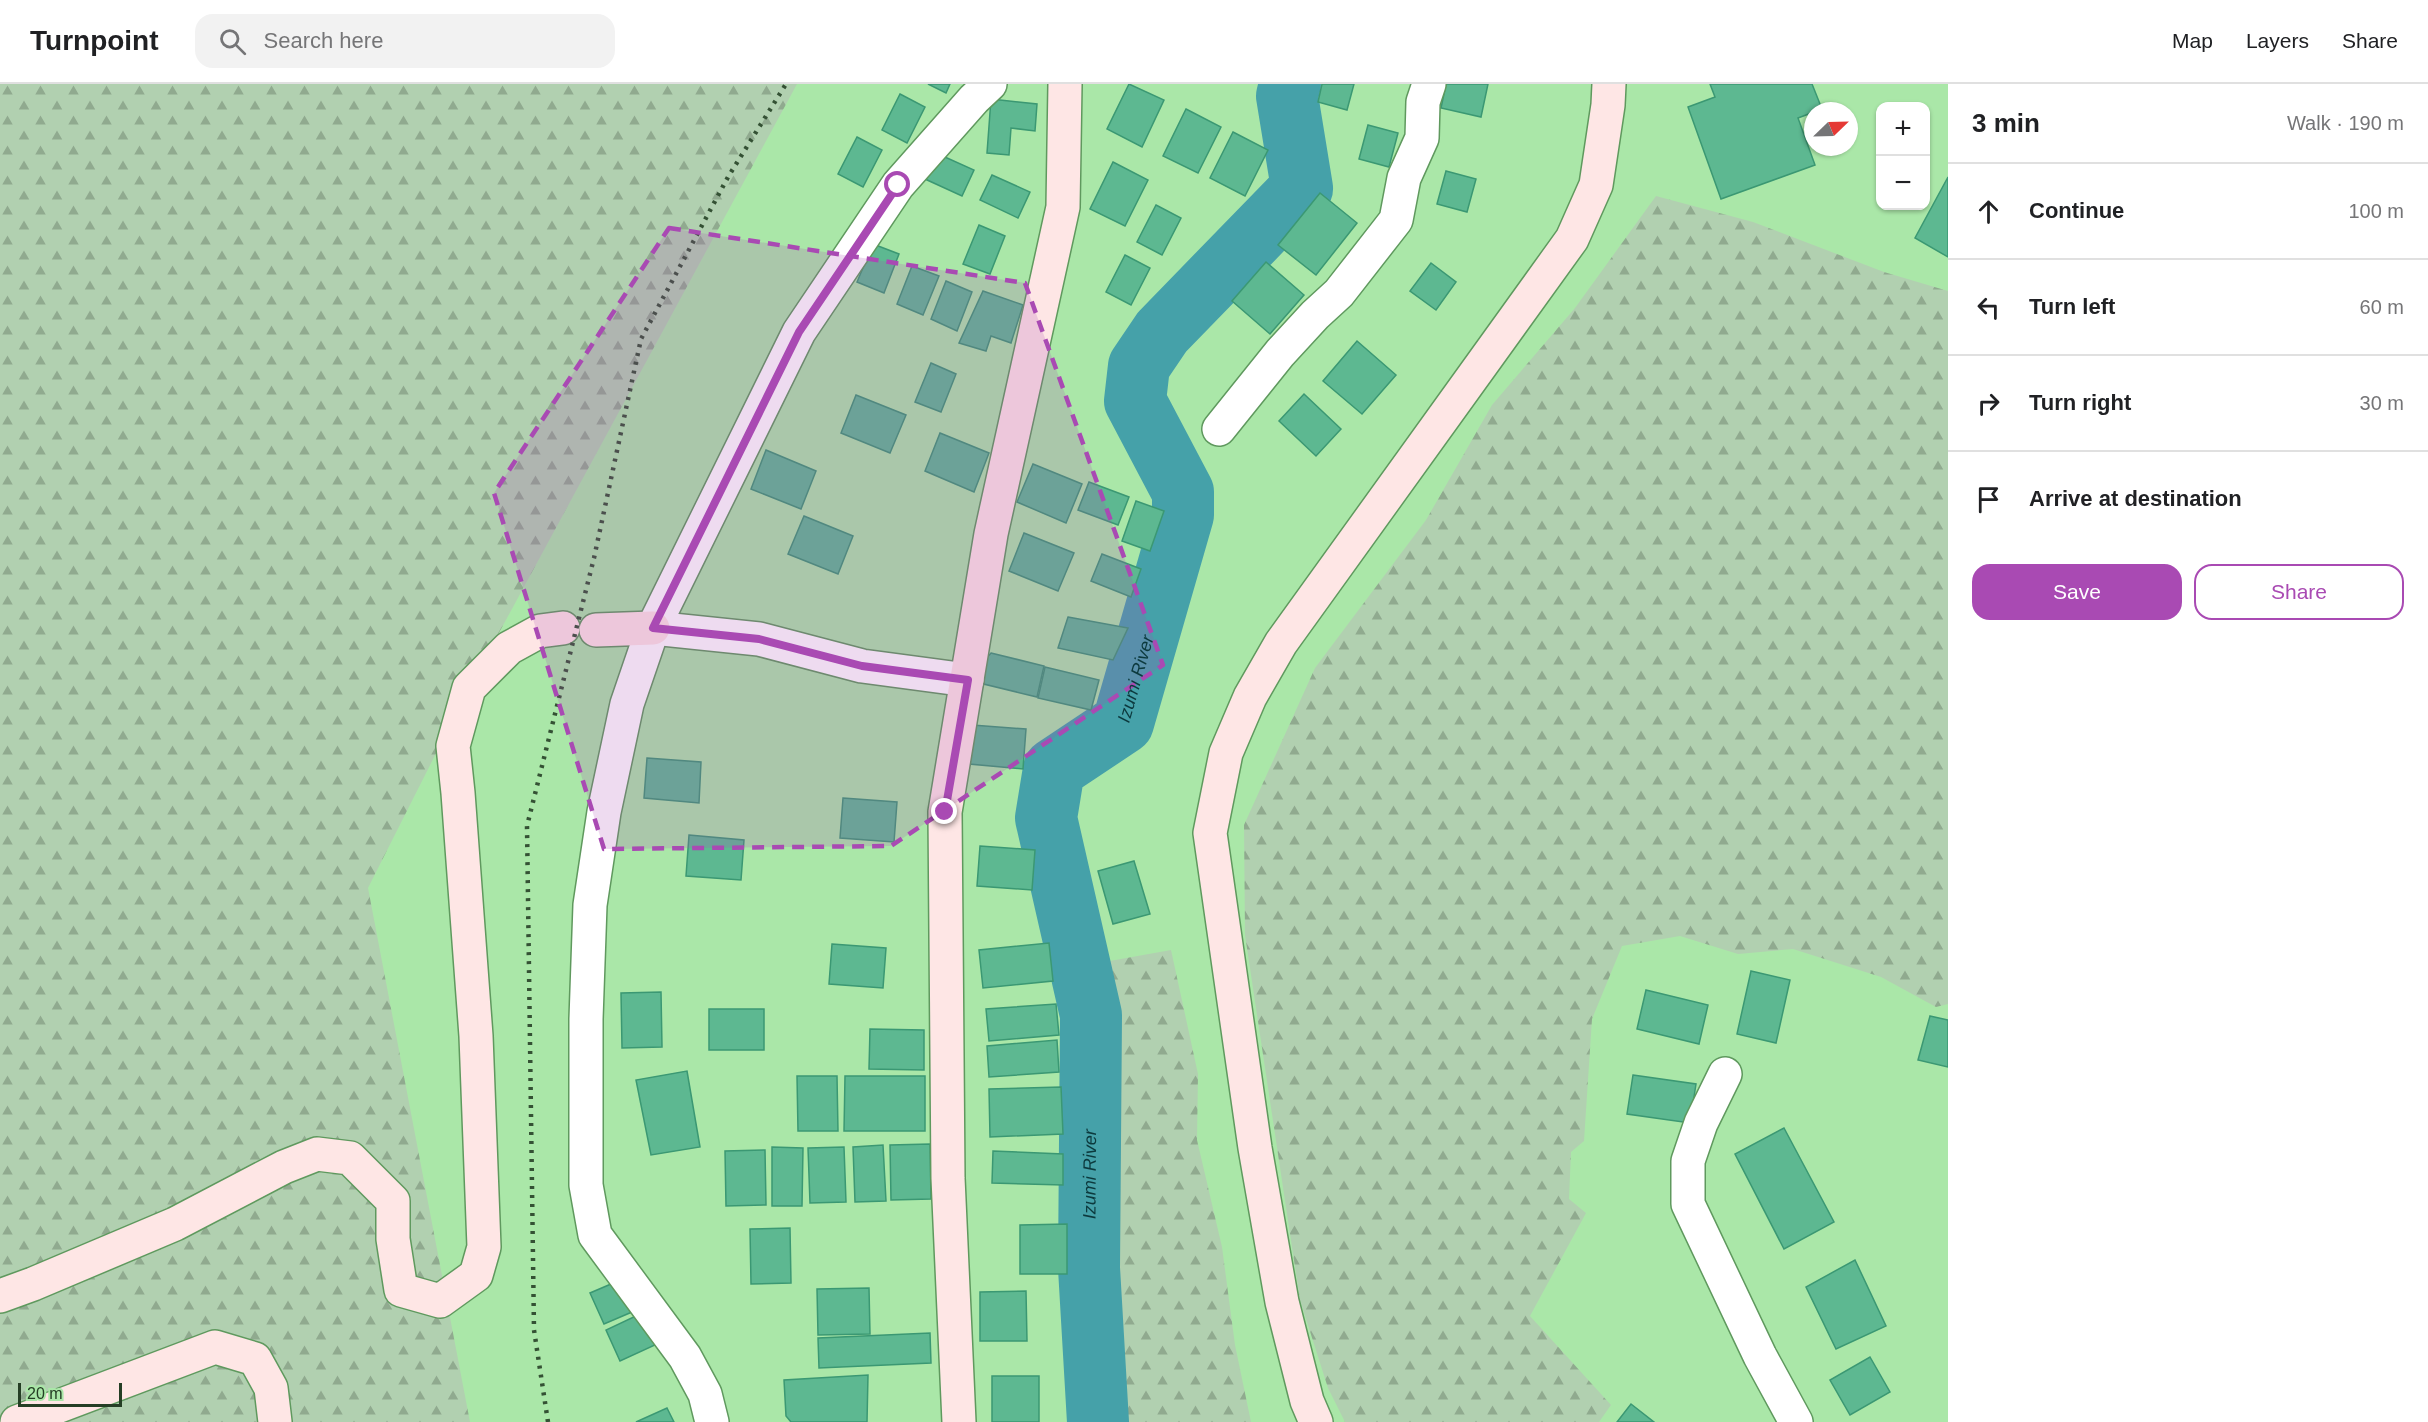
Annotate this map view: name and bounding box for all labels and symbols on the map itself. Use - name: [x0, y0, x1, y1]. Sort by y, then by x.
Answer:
- north arrow: [1804, 102, 1858, 156]
- route start: [884, 171, 910, 197]
- water label: Izumi River: [1114, 632, 1158, 725]
- route end: [931, 798, 957, 824]
- water label: Izumi River: [1079, 1128, 1100, 1219]
- scale bar: [18, 1380, 122, 1408]

